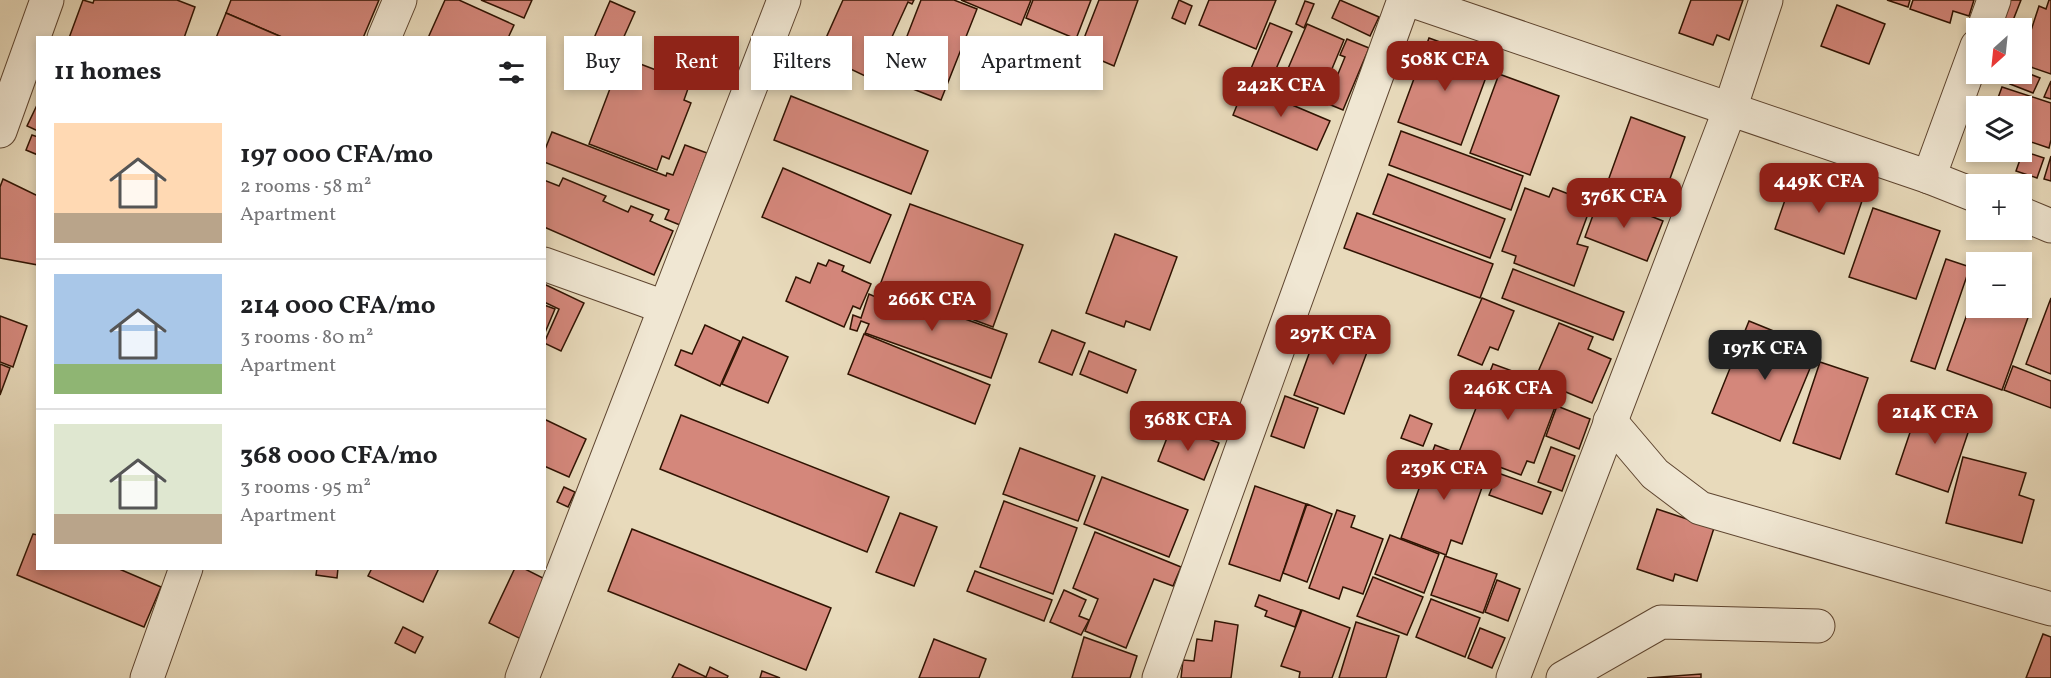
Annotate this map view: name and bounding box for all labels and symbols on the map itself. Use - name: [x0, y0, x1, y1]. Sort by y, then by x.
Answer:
- north arrow: [1966, 18, 2032, 84]
- pin: 508K CFA: [1383, 41, 1507, 92]
- pin: 242K CFA: [1219, 67, 1343, 118]
- pin: 449K CFA: [1757, 163, 1881, 214]
- pin: 376K CFA: [1562, 178, 1686, 229]
- pin: 266K CFA: [870, 281, 994, 332]
- pin: 297K CFA: [1271, 315, 1395, 366]
- pin: 197K CFA: [1703, 330, 1827, 381]
- pin: 246K CFA: [1446, 370, 1570, 421]
- pin: 214K CFA: [1873, 394, 1997, 445]
- pin: 368K CFA: [1126, 401, 1250, 452]
- pin: 239K CFA: [1382, 450, 1506, 501]

